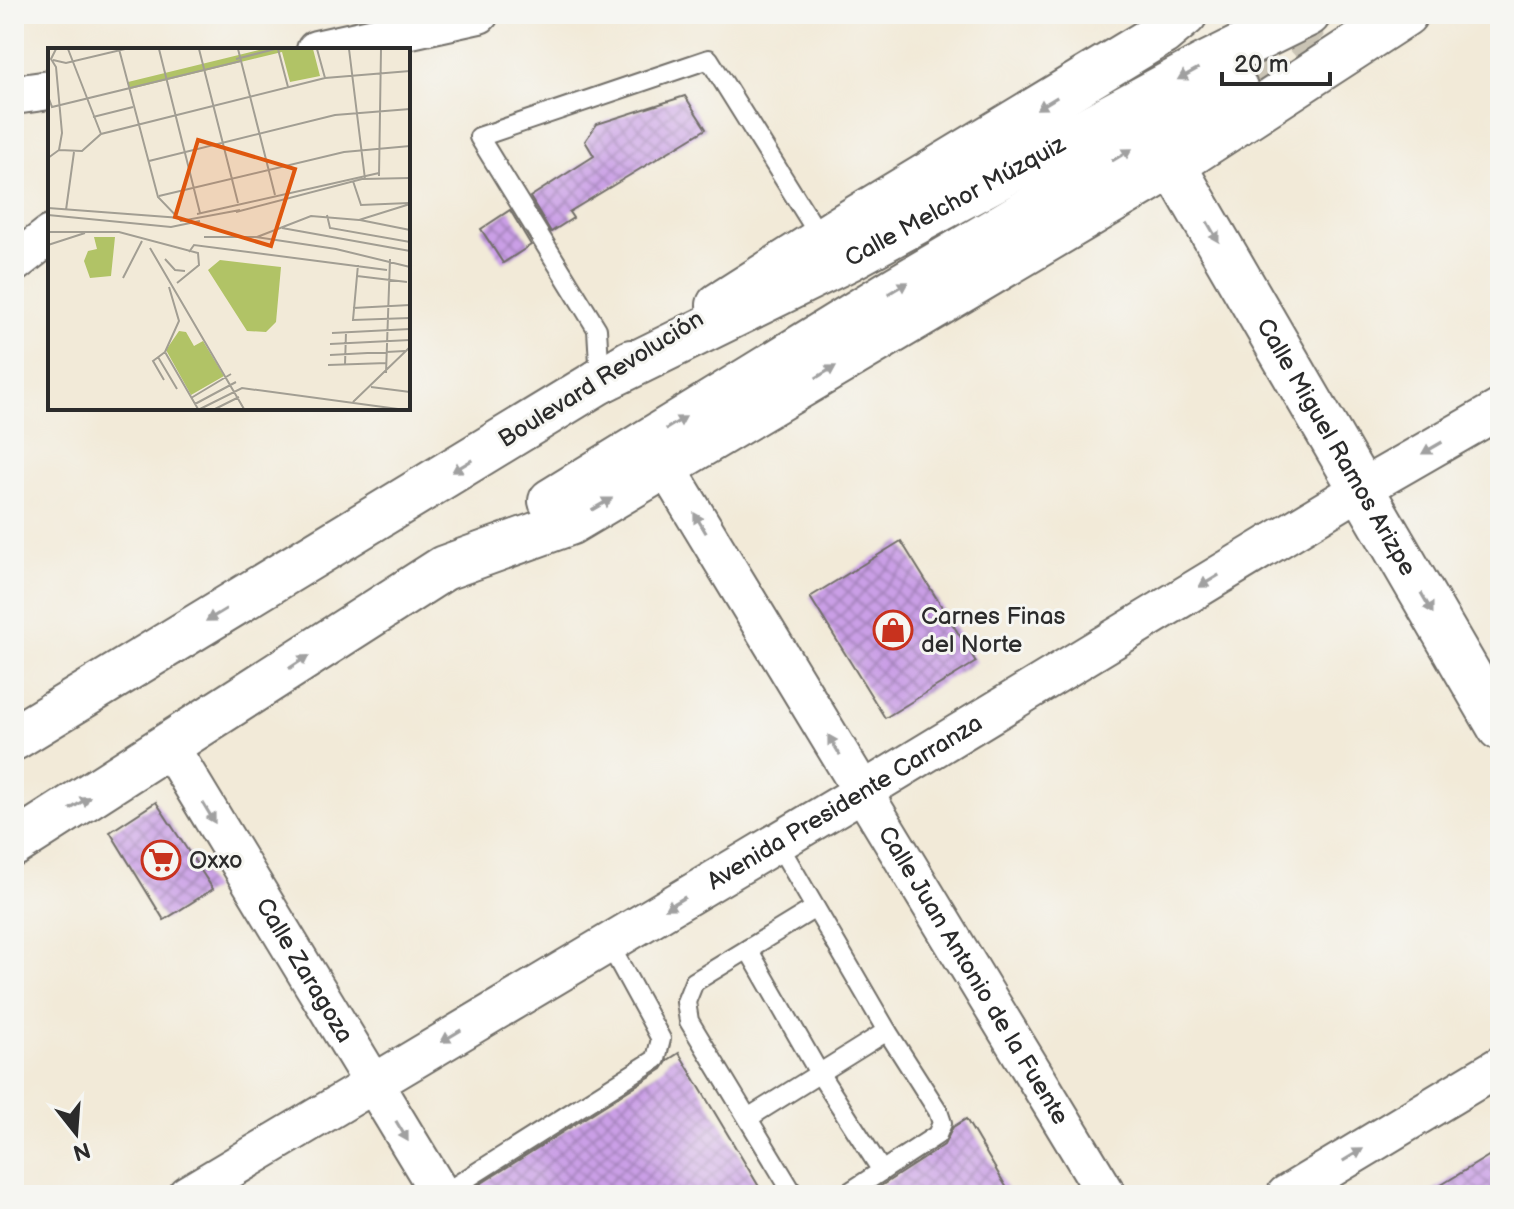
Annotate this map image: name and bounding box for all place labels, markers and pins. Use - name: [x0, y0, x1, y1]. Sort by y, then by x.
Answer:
- place label: Carnes Finas del Norte: [921, 602, 1065, 659]
- shop icon: Carnes Finas del Norte: [872, 609, 914, 651]
- supermarket icon: Oxxo: [140, 839, 182, 881]
- place label: Oxxo: [189, 846, 243, 875]

